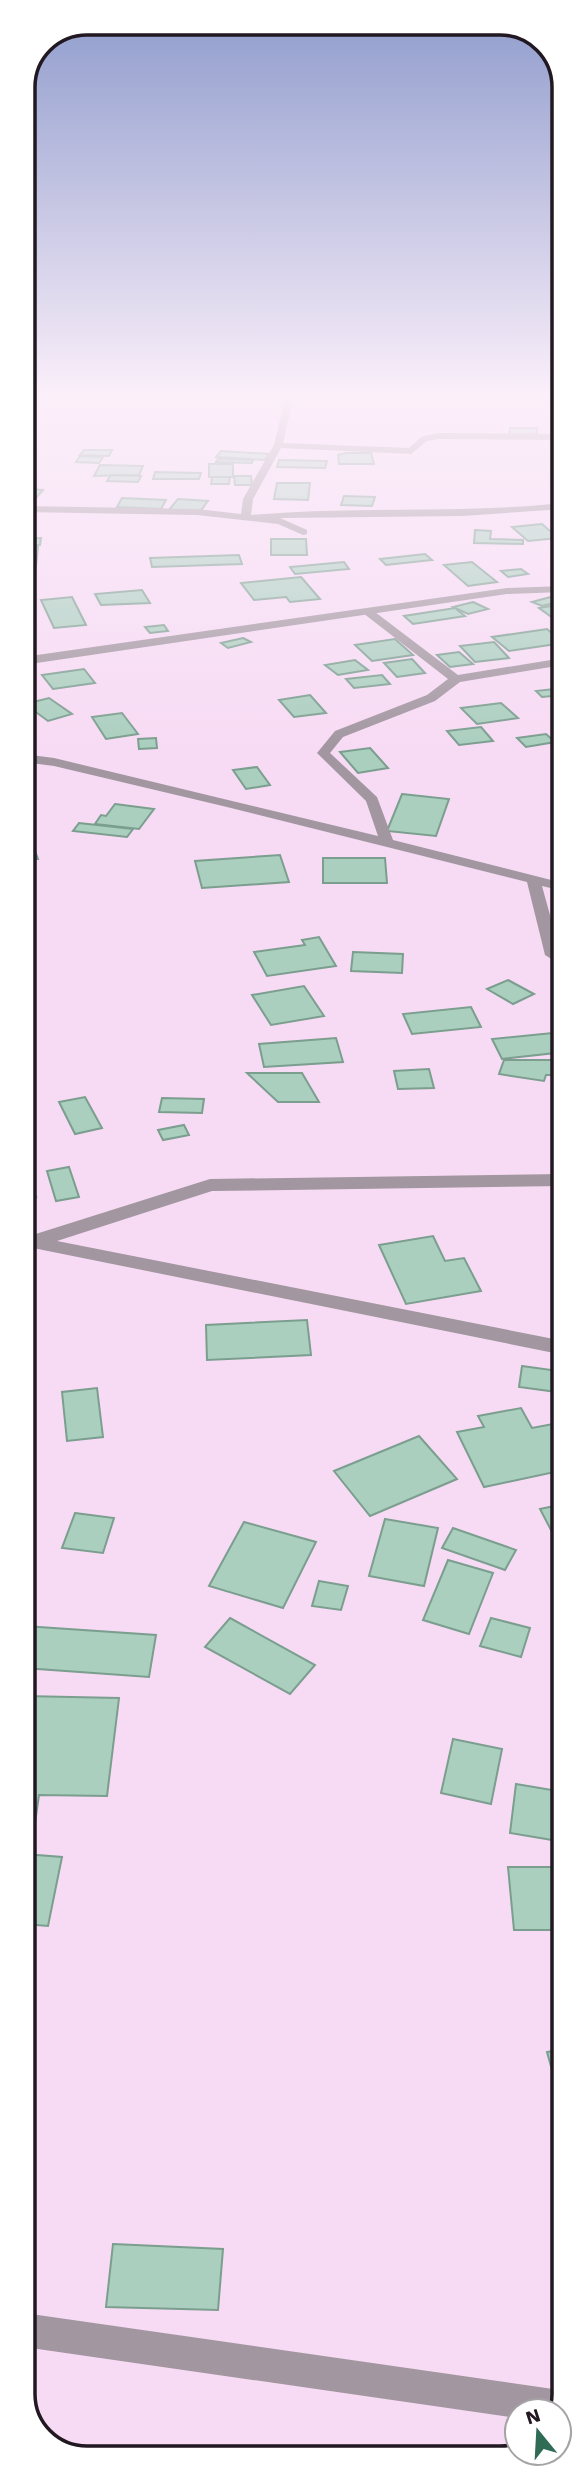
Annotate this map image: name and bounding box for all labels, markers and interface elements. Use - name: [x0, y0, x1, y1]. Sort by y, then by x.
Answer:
- north arrow: [503, 2397, 573, 2467]
- text: N: [523, 2403, 543, 2429]

